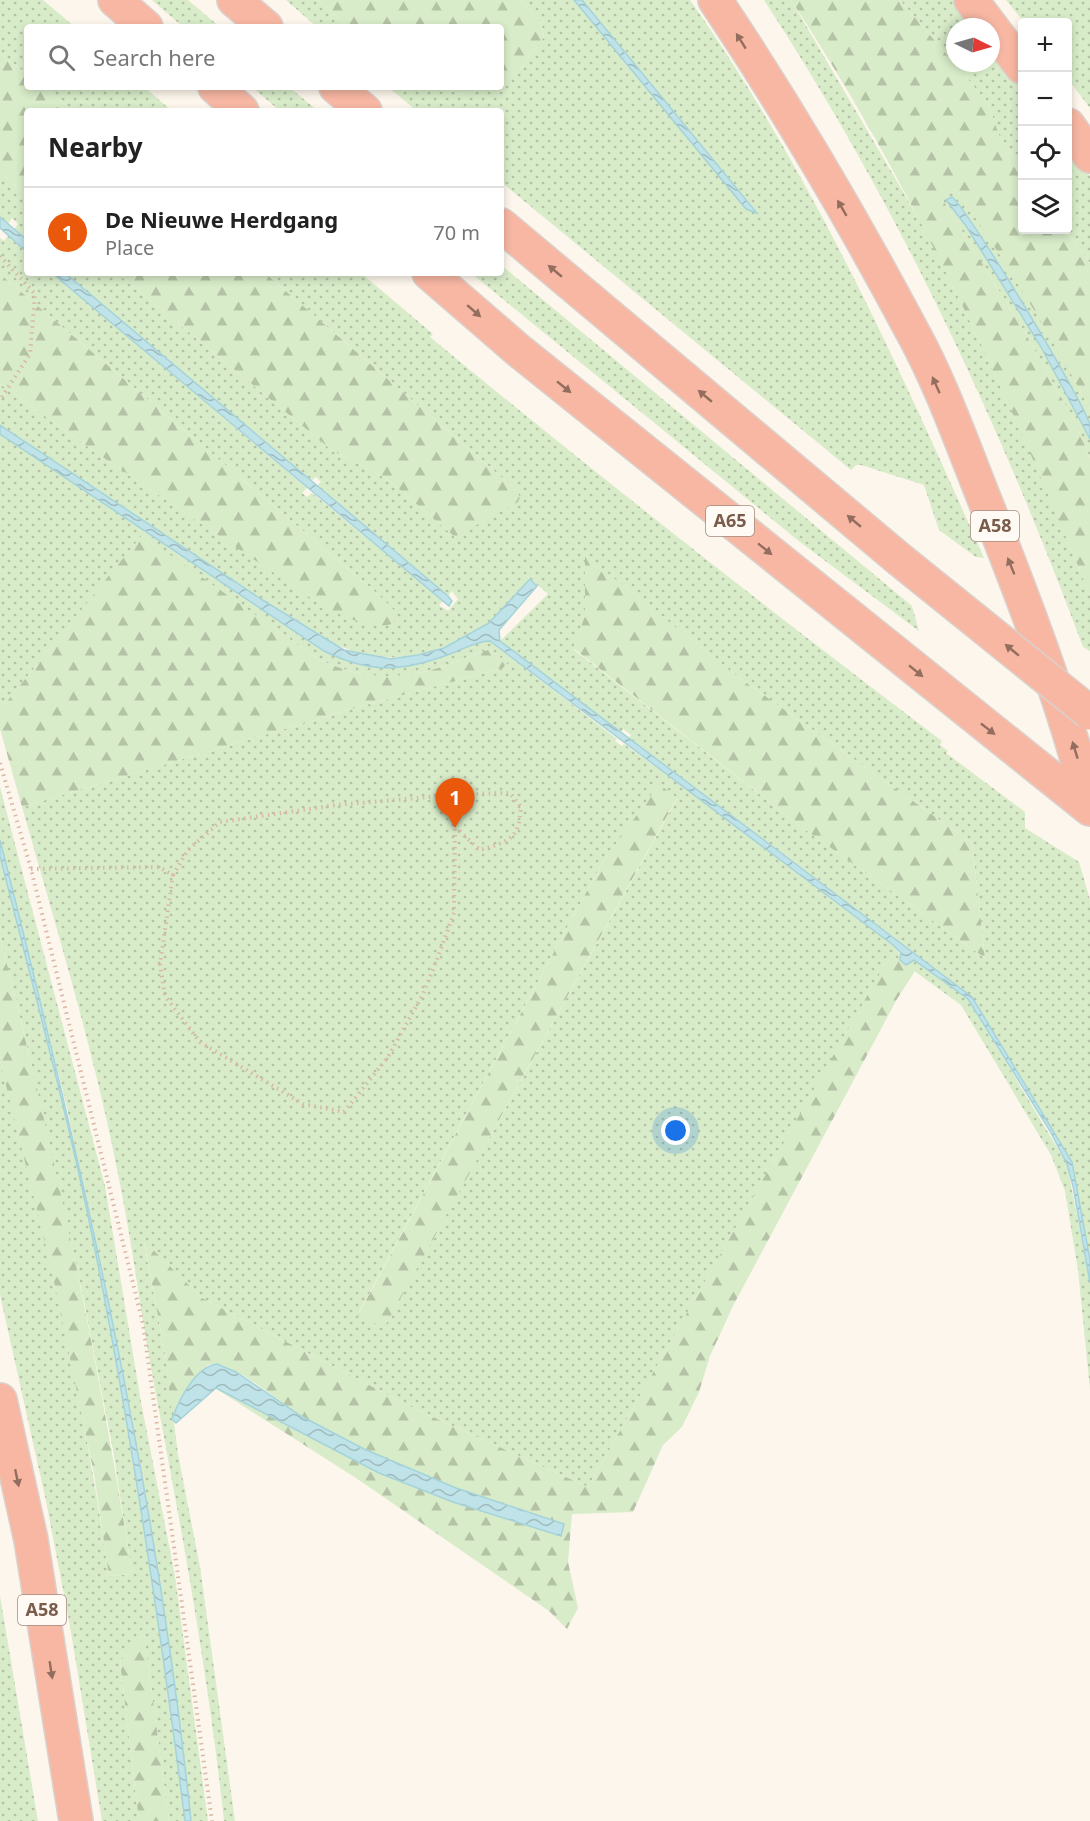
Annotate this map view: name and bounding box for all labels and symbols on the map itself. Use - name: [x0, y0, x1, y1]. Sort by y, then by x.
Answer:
- north arrow: [946, 18, 1000, 72]
- one-way arrow: [735, 33, 746, 49]
- one-way arrow: [836, 200, 847, 216]
- one-way arrow: [548, 265, 563, 278]
- one-way arrow: [466, 304, 481, 317]
- one-way arrow: [932, 377, 941, 394]
- one-way arrow: [556, 380, 572, 393]
- one-way arrow: [698, 390, 713, 403]
- road number: A65: [706, 506, 754, 536]
- road number: A58: [971, 511, 1019, 541]
- one-way arrow: [846, 515, 862, 528]
- one-way arrow: [757, 542, 772, 554]
- one-way arrow: [1005, 556, 1015, 574]
- one-way arrow: [1004, 644, 1019, 656]
- one-way arrow: [908, 665, 924, 678]
- one-way arrow: [980, 722, 996, 735]
- one-way arrow: [1070, 741, 1079, 759]
- pin: 1: [436, 778, 474, 828]
- your location: [661, 1116, 690, 1145]
- one-way arrow: [13, 1469, 22, 1488]
- road number: A58: [18, 1595, 66, 1625]
- one-way arrow: [47, 1660, 56, 1679]

